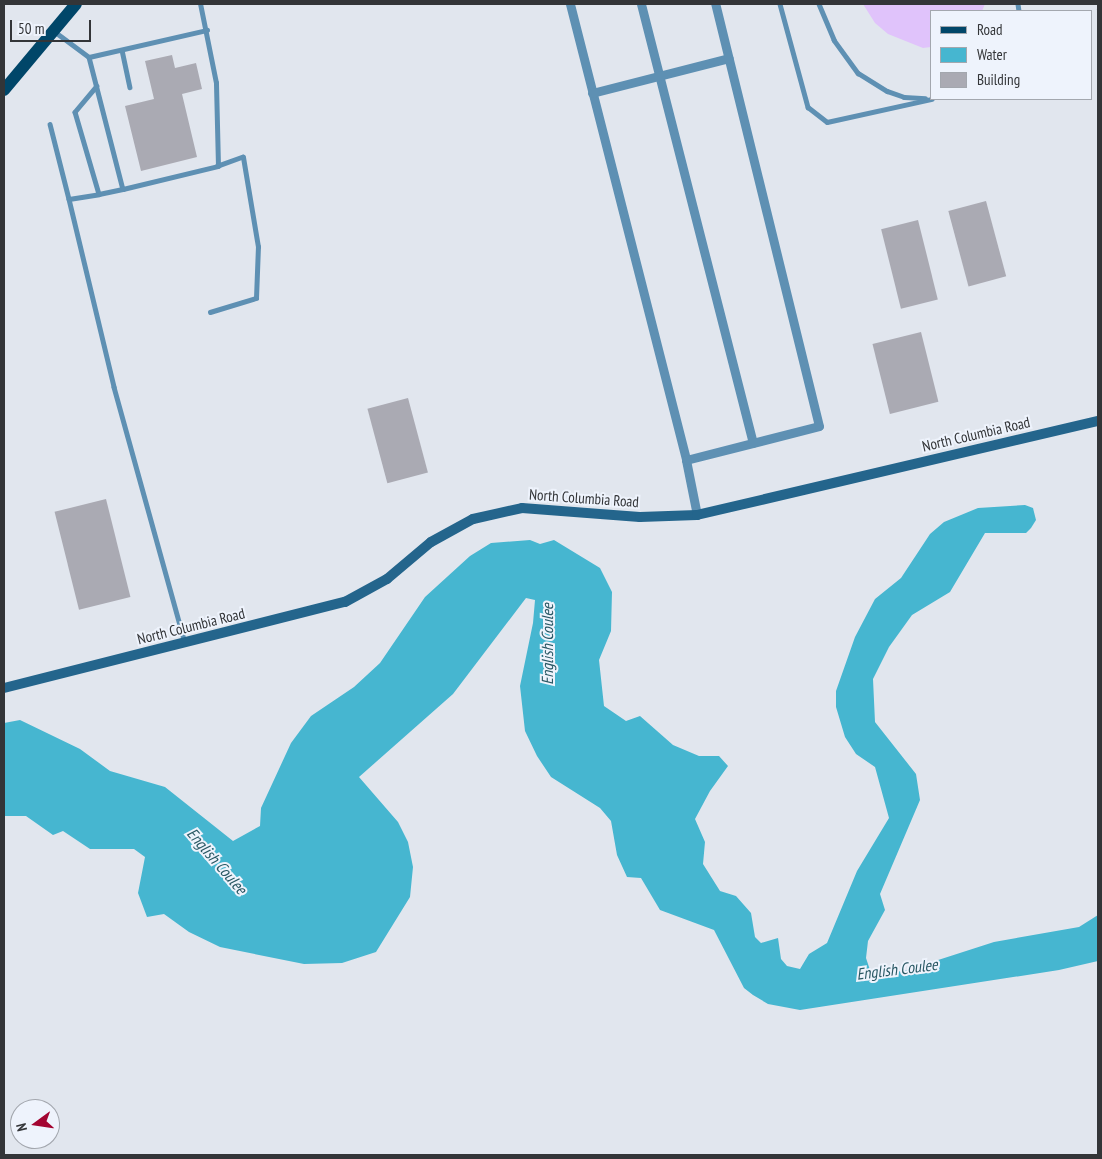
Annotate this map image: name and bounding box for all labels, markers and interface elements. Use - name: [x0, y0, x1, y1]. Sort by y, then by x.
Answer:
- scale bar: [12, 10, 94, 42]
- legend: [930, 10, 1092, 100]
- text: 50 m: [18, 19, 44, 38]
- text: Road: [977, 20, 1003, 39]
- text: Water: [977, 45, 1007, 64]
- text: Building: [977, 70, 1020, 89]
- street label: North Columbia Road: [920, 413, 1032, 455]
- street label: North Columbia Road: [528, 485, 640, 511]
- water label: English Coulee: [537, 603, 557, 685]
- street label: North Columbia Road: [135, 604, 247, 648]
- water label: English Coulee: [183, 824, 251, 898]
- water label: English Coulee: [855, 955, 939, 983]
- north arrow: [10, 1099, 60, 1149]
- text: N: [12, 1122, 31, 1133]

